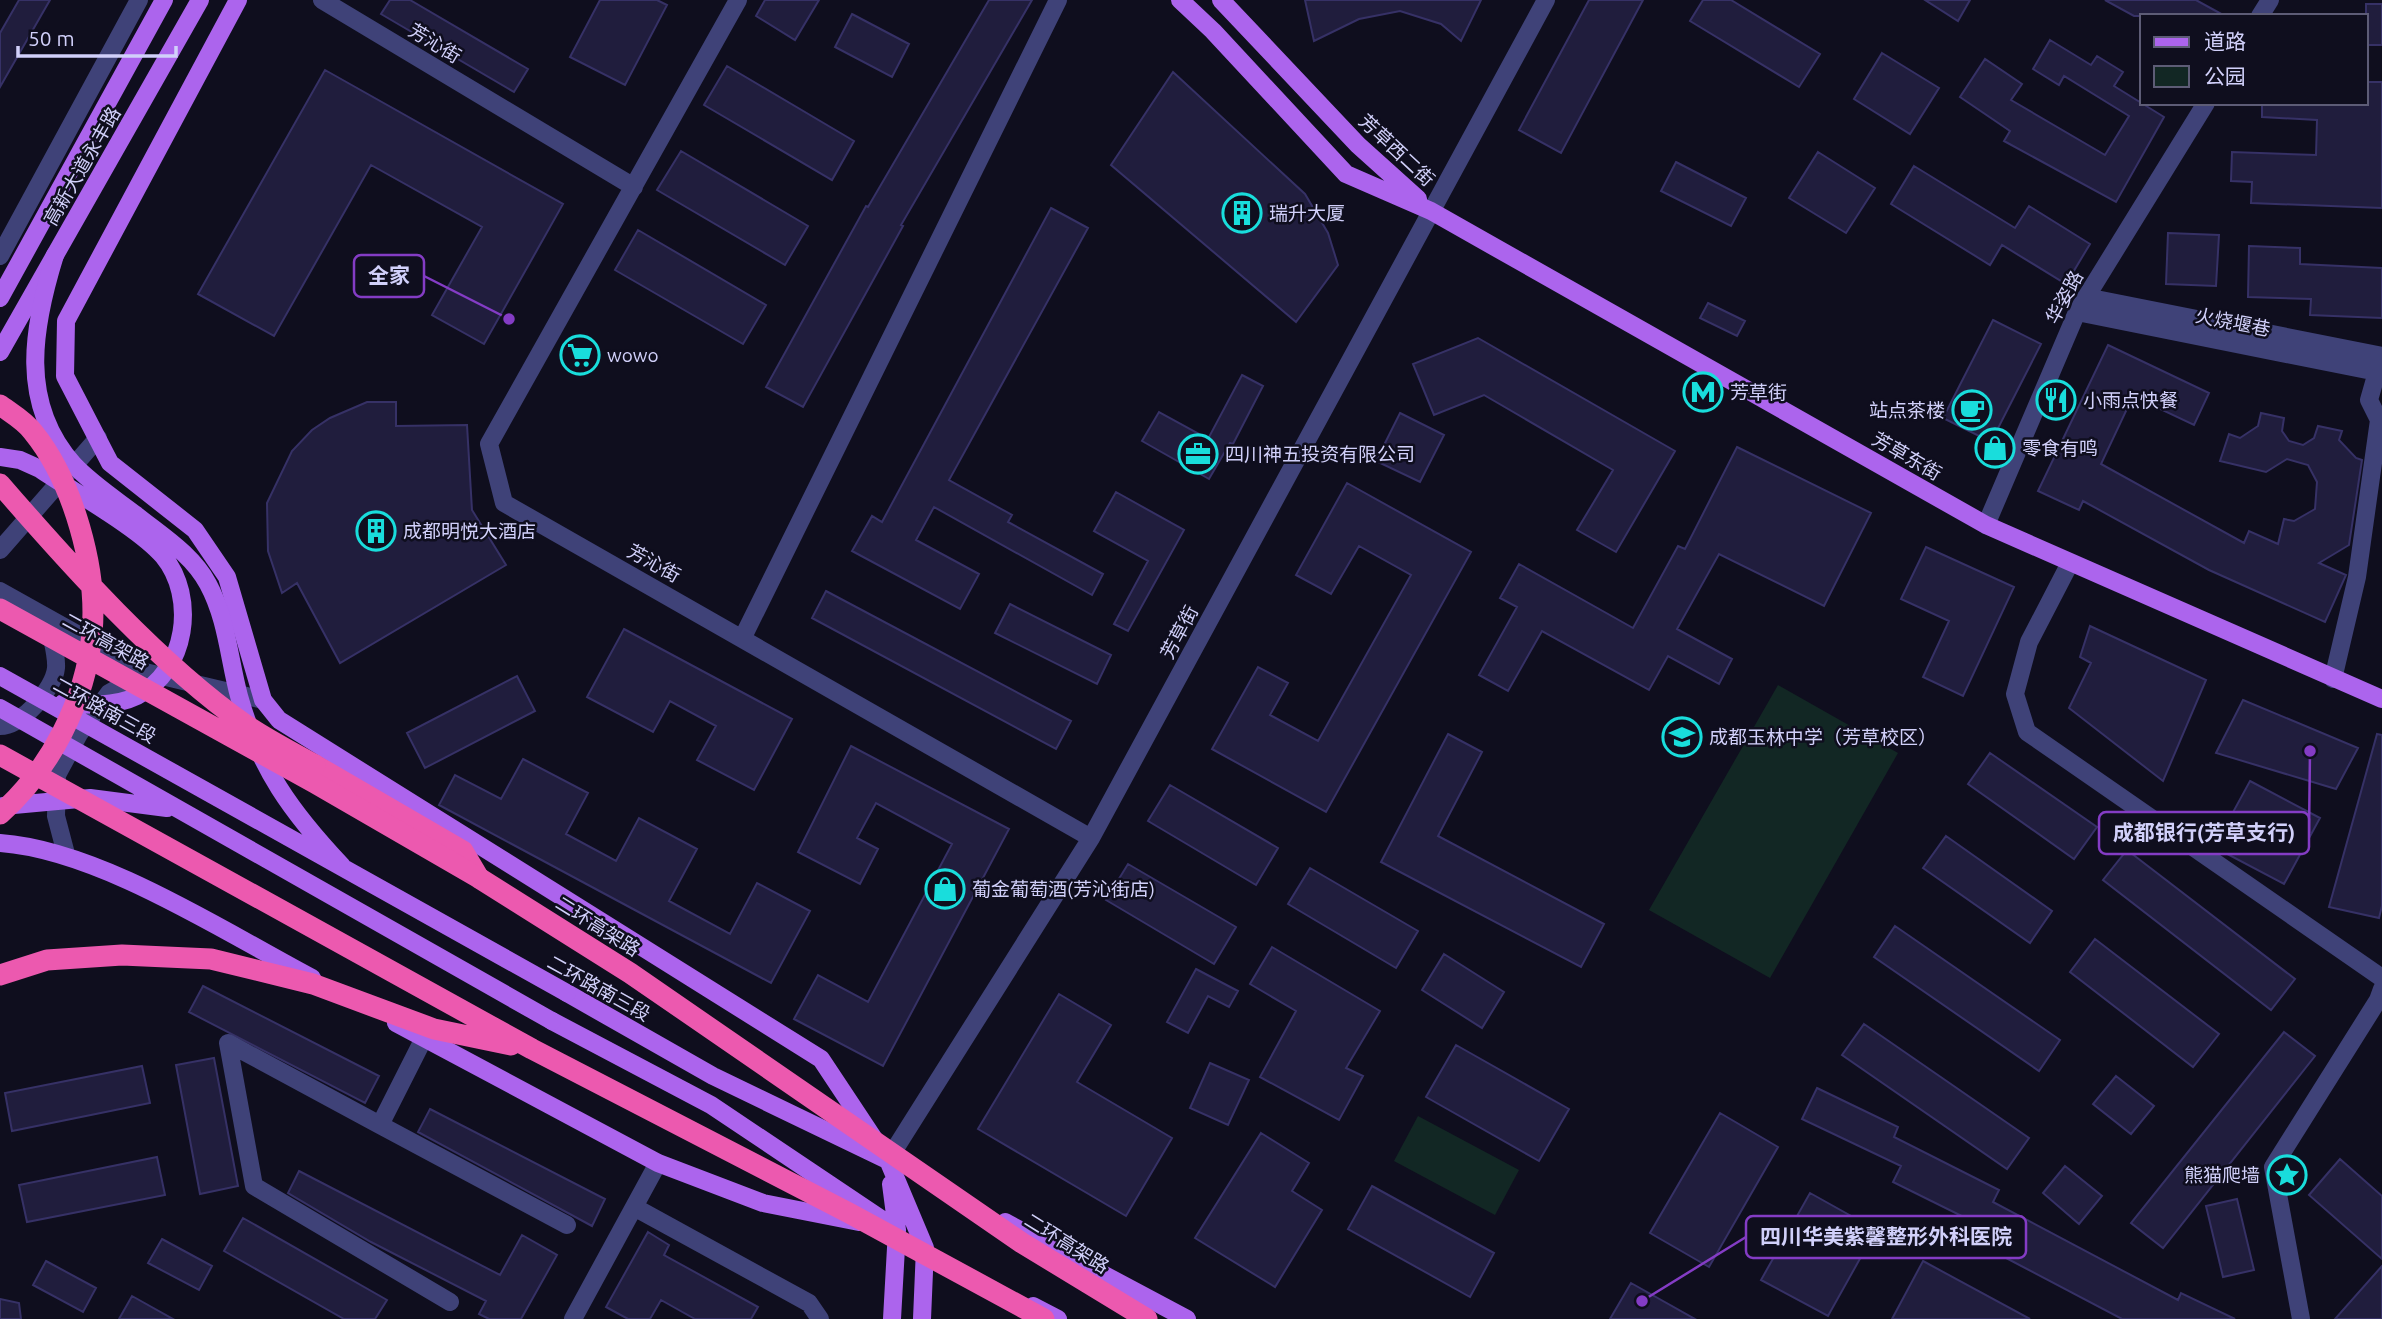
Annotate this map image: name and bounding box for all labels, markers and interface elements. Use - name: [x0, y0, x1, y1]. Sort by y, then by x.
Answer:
- scale bar: [18, 14, 175, 58]
- legend: [2140, 14, 2368, 105]
- street label: 芳沁街: [405, 19, 465, 67]
- text: 50 m: [28, 26, 75, 50]
- text: 道路: [2204, 29, 2246, 53]
- text: 公园: [2204, 64, 2246, 88]
- street label: 高新大道永丰路: [39, 103, 125, 229]
- street label: 芳草西二街: [1355, 110, 1439, 190]
- building icon: 瑞升大厦: [1221, 192, 1263, 234]
- place label: 瑞升大厦: [1269, 202, 1345, 224]
- callout: 全家: [354, 255, 424, 297]
- text: 全家: [368, 263, 410, 287]
- street label: 华姿路: [2041, 267, 2087, 327]
- street label: 火烧堰巷: [2194, 304, 2272, 340]
- supermarket icon: wowo: [559, 334, 601, 376]
- place label: wowo: [607, 344, 659, 366]
- metro station icon: 芳草街: [1682, 371, 1724, 413]
- restaurant icon: 小雨点快餐: [2035, 379, 2077, 421]
- place label: 芳草街: [1730, 381, 1787, 403]
- cafe icon: 站点茶楼: [1951, 389, 1993, 431]
- place label: 小雨点快餐: [2083, 389, 2178, 411]
- place label: 站点茶楼: [1869, 399, 1945, 421]
- street label: 芳草东街: [1869, 427, 1945, 485]
- shop icon: 零食有鸣: [1974, 427, 2016, 469]
- office icon: 四川神五投资有限公司: [1177, 433, 1219, 475]
- place label: 零食有鸣: [2022, 437, 2098, 459]
- place label: 四川神五投资有限公司: [1225, 443, 1415, 465]
- building icon: 成都明悦大酒店: [355, 510, 397, 552]
- place label: 成都明悦大酒店: [403, 520, 536, 542]
- street label: 芳沁街: [624, 540, 684, 586]
- street label: 芳草街: [1156, 602, 1202, 662]
- street label: 二环高架路: [59, 608, 153, 674]
- street label: 二环路南三段: [50, 673, 160, 747]
- school or university icon: 成都玉林中学（芳草校区）: [1661, 716, 1703, 758]
- place label: 成都玉林中学（芳草校区）: [1709, 726, 1937, 748]
- callout: 成都银行(芳草支行): [2099, 812, 2309, 854]
- text: 成都银行(芳草支行): [2113, 820, 2295, 844]
- shop icon: 葡金葡萄酒(芳沁街店): [924, 868, 966, 910]
- place label: 葡金葡萄酒(芳沁街店): [972, 878, 1155, 900]
- street label: 二环高架路: [552, 891, 644, 961]
- street label: 二环路南三段: [544, 951, 654, 1025]
- place icon: 熊猫爬墙: [2266, 1154, 2308, 1196]
- place label: 熊猫爬墙: [2184, 1164, 2260, 1186]
- street label: 二环高架路: [1021, 1208, 1113, 1278]
- callout: 四川华美紫馨整形外科医院: [1746, 1216, 2026, 1258]
- text: 四川华美紫馨整形外科医院: [1760, 1224, 2012, 1248]

